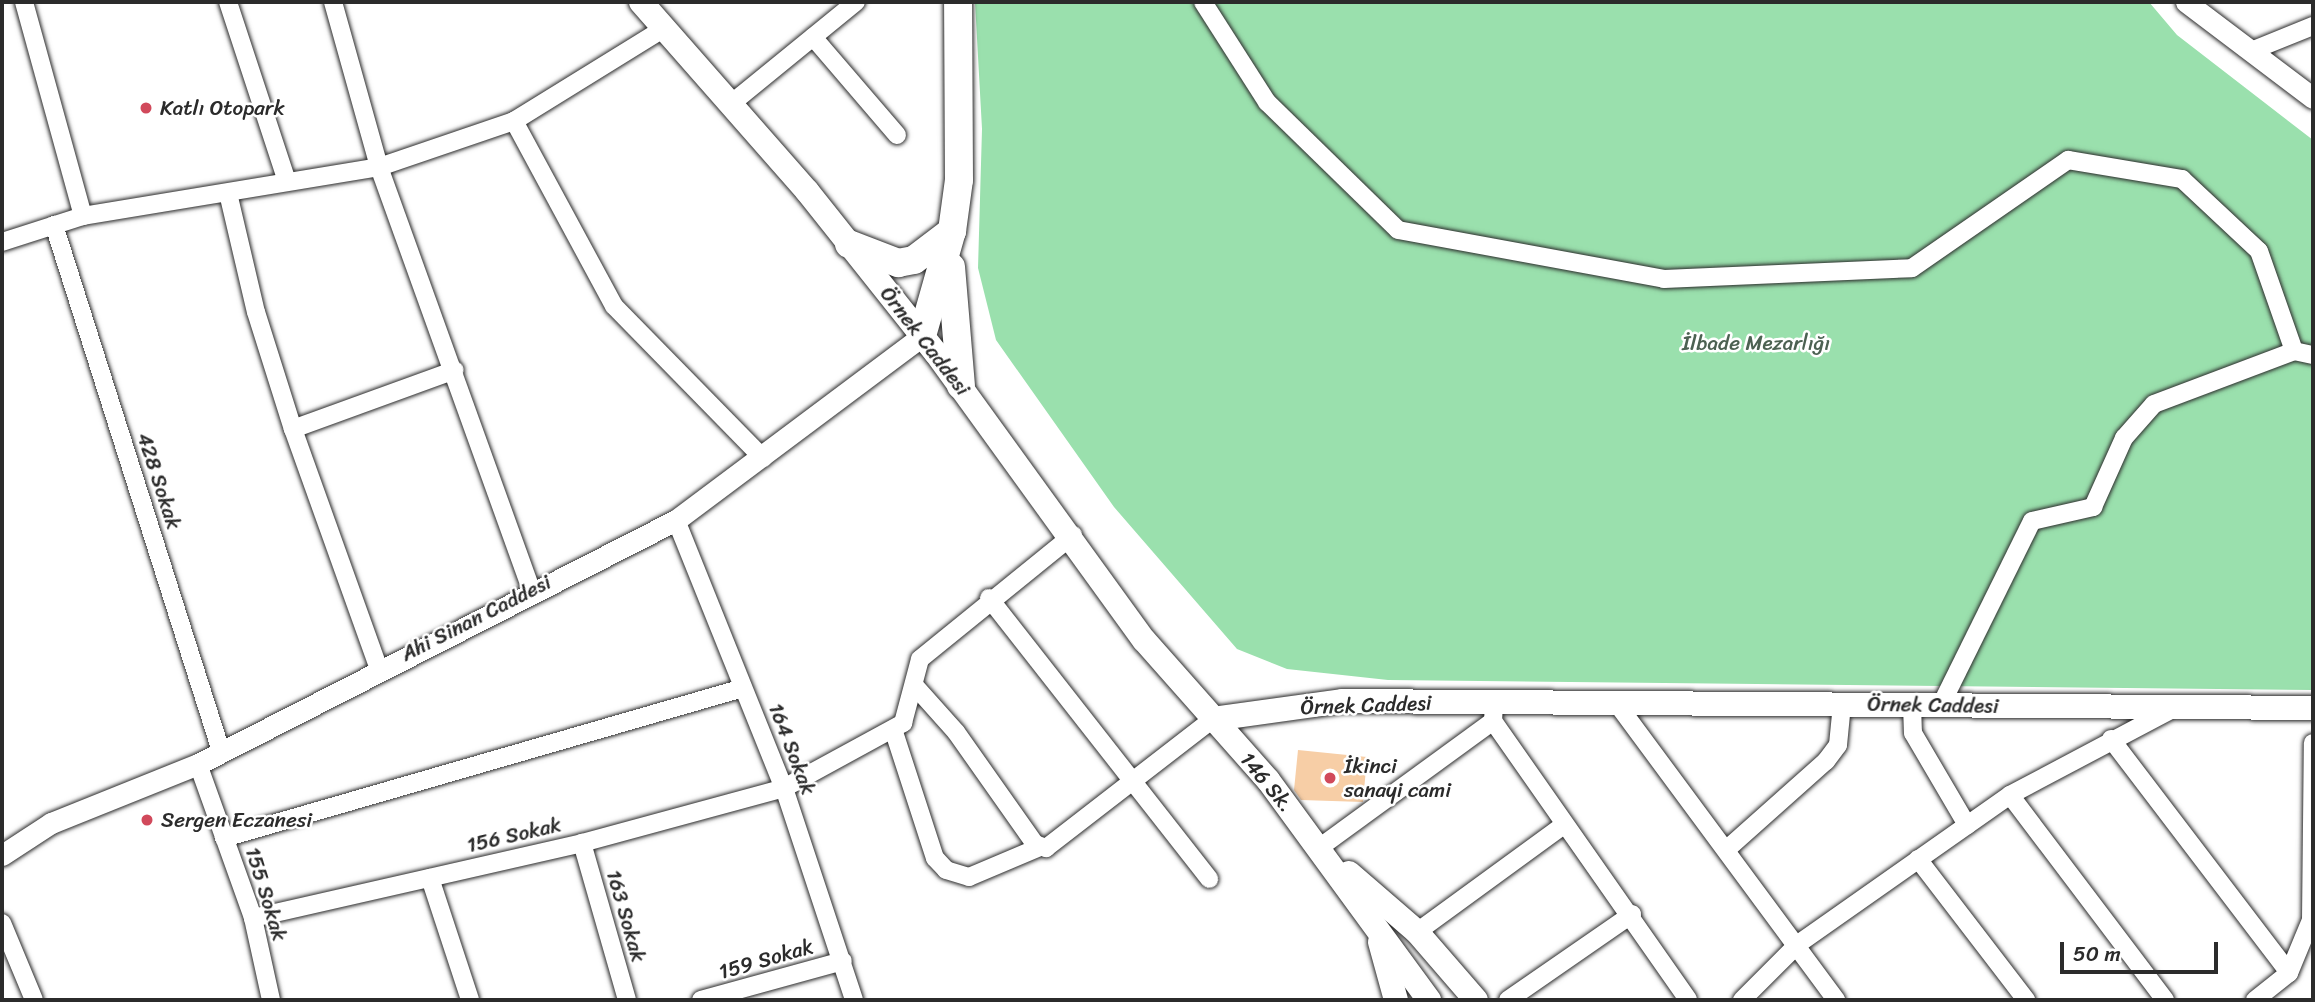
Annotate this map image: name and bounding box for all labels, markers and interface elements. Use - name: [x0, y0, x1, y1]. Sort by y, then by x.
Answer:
- place label: Katlı Otopark: [160, 95, 285, 121]
- marker: Katlı Otopark: [138, 100, 154, 116]
- street label: Örnek Caddesi: [874, 281, 976, 401]
- park label: İlbade Mezarlığı: [1682, 330, 1830, 356]
- street label: 428 Sokak: [132, 430, 186, 532]
- street label: Ahi Sinan Caddesi: [397, 569, 555, 667]
- street label: Örnek Caddesi: [1300, 690, 1432, 720]
- street label: Örnek Caddesi: [1867, 691, 1999, 719]
- street label: 164 Sokak: [763, 700, 821, 798]
- street label: 146 Sk.: [1235, 747, 1299, 817]
- place label: İkinci sanayi cami: [1344, 753, 1451, 803]
- marker: İkinci sanayi cami: [1322, 770, 1338, 786]
- place label: Sergen Eczanesi: [161, 807, 312, 833]
- marker: Sergen Eczanesi: [139, 812, 155, 828]
- street label: 156 Sokak: [464, 812, 564, 858]
- street label: 155 Sokak: [240, 844, 292, 944]
- street label: 163 Sokak: [601, 867, 651, 965]
- scale bar: [2063, 928, 2220, 972]
- street label: 159 Sokak: [716, 934, 816, 984]
- text: 50 m: [2073, 935, 2121, 973]

